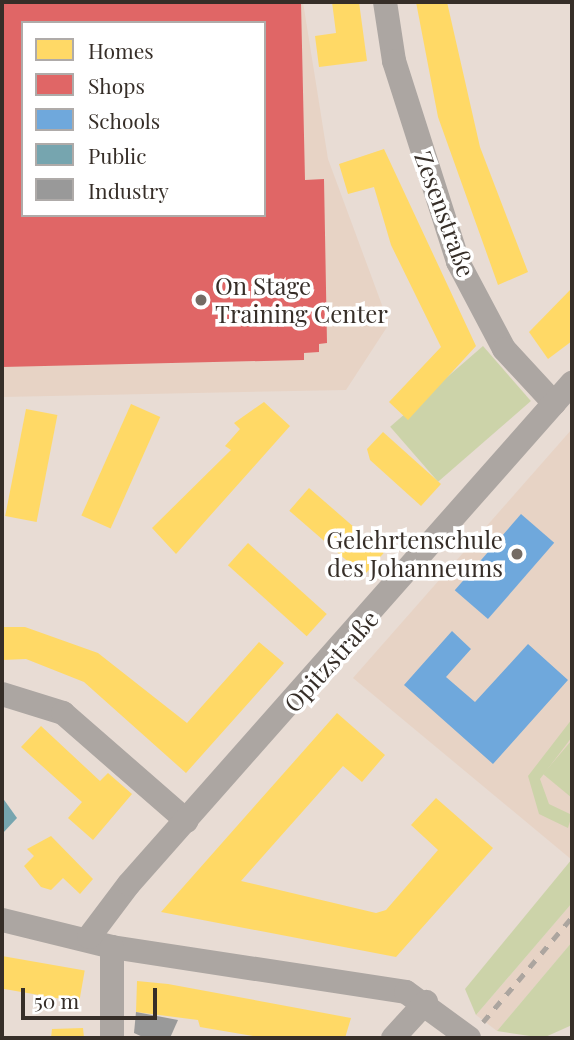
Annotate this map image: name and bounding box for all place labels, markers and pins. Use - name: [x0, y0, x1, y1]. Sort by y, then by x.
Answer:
- place label: On Stage Training Center: [215, 272, 388, 328]
- marker: On Stage Training Center: [193, 292, 209, 308]
- place label: Gelehrtenschule des Johanneums: [326, 526, 503, 582]
- marker: Gelehrtenschule des Johanneums: [509, 546, 525, 562]

